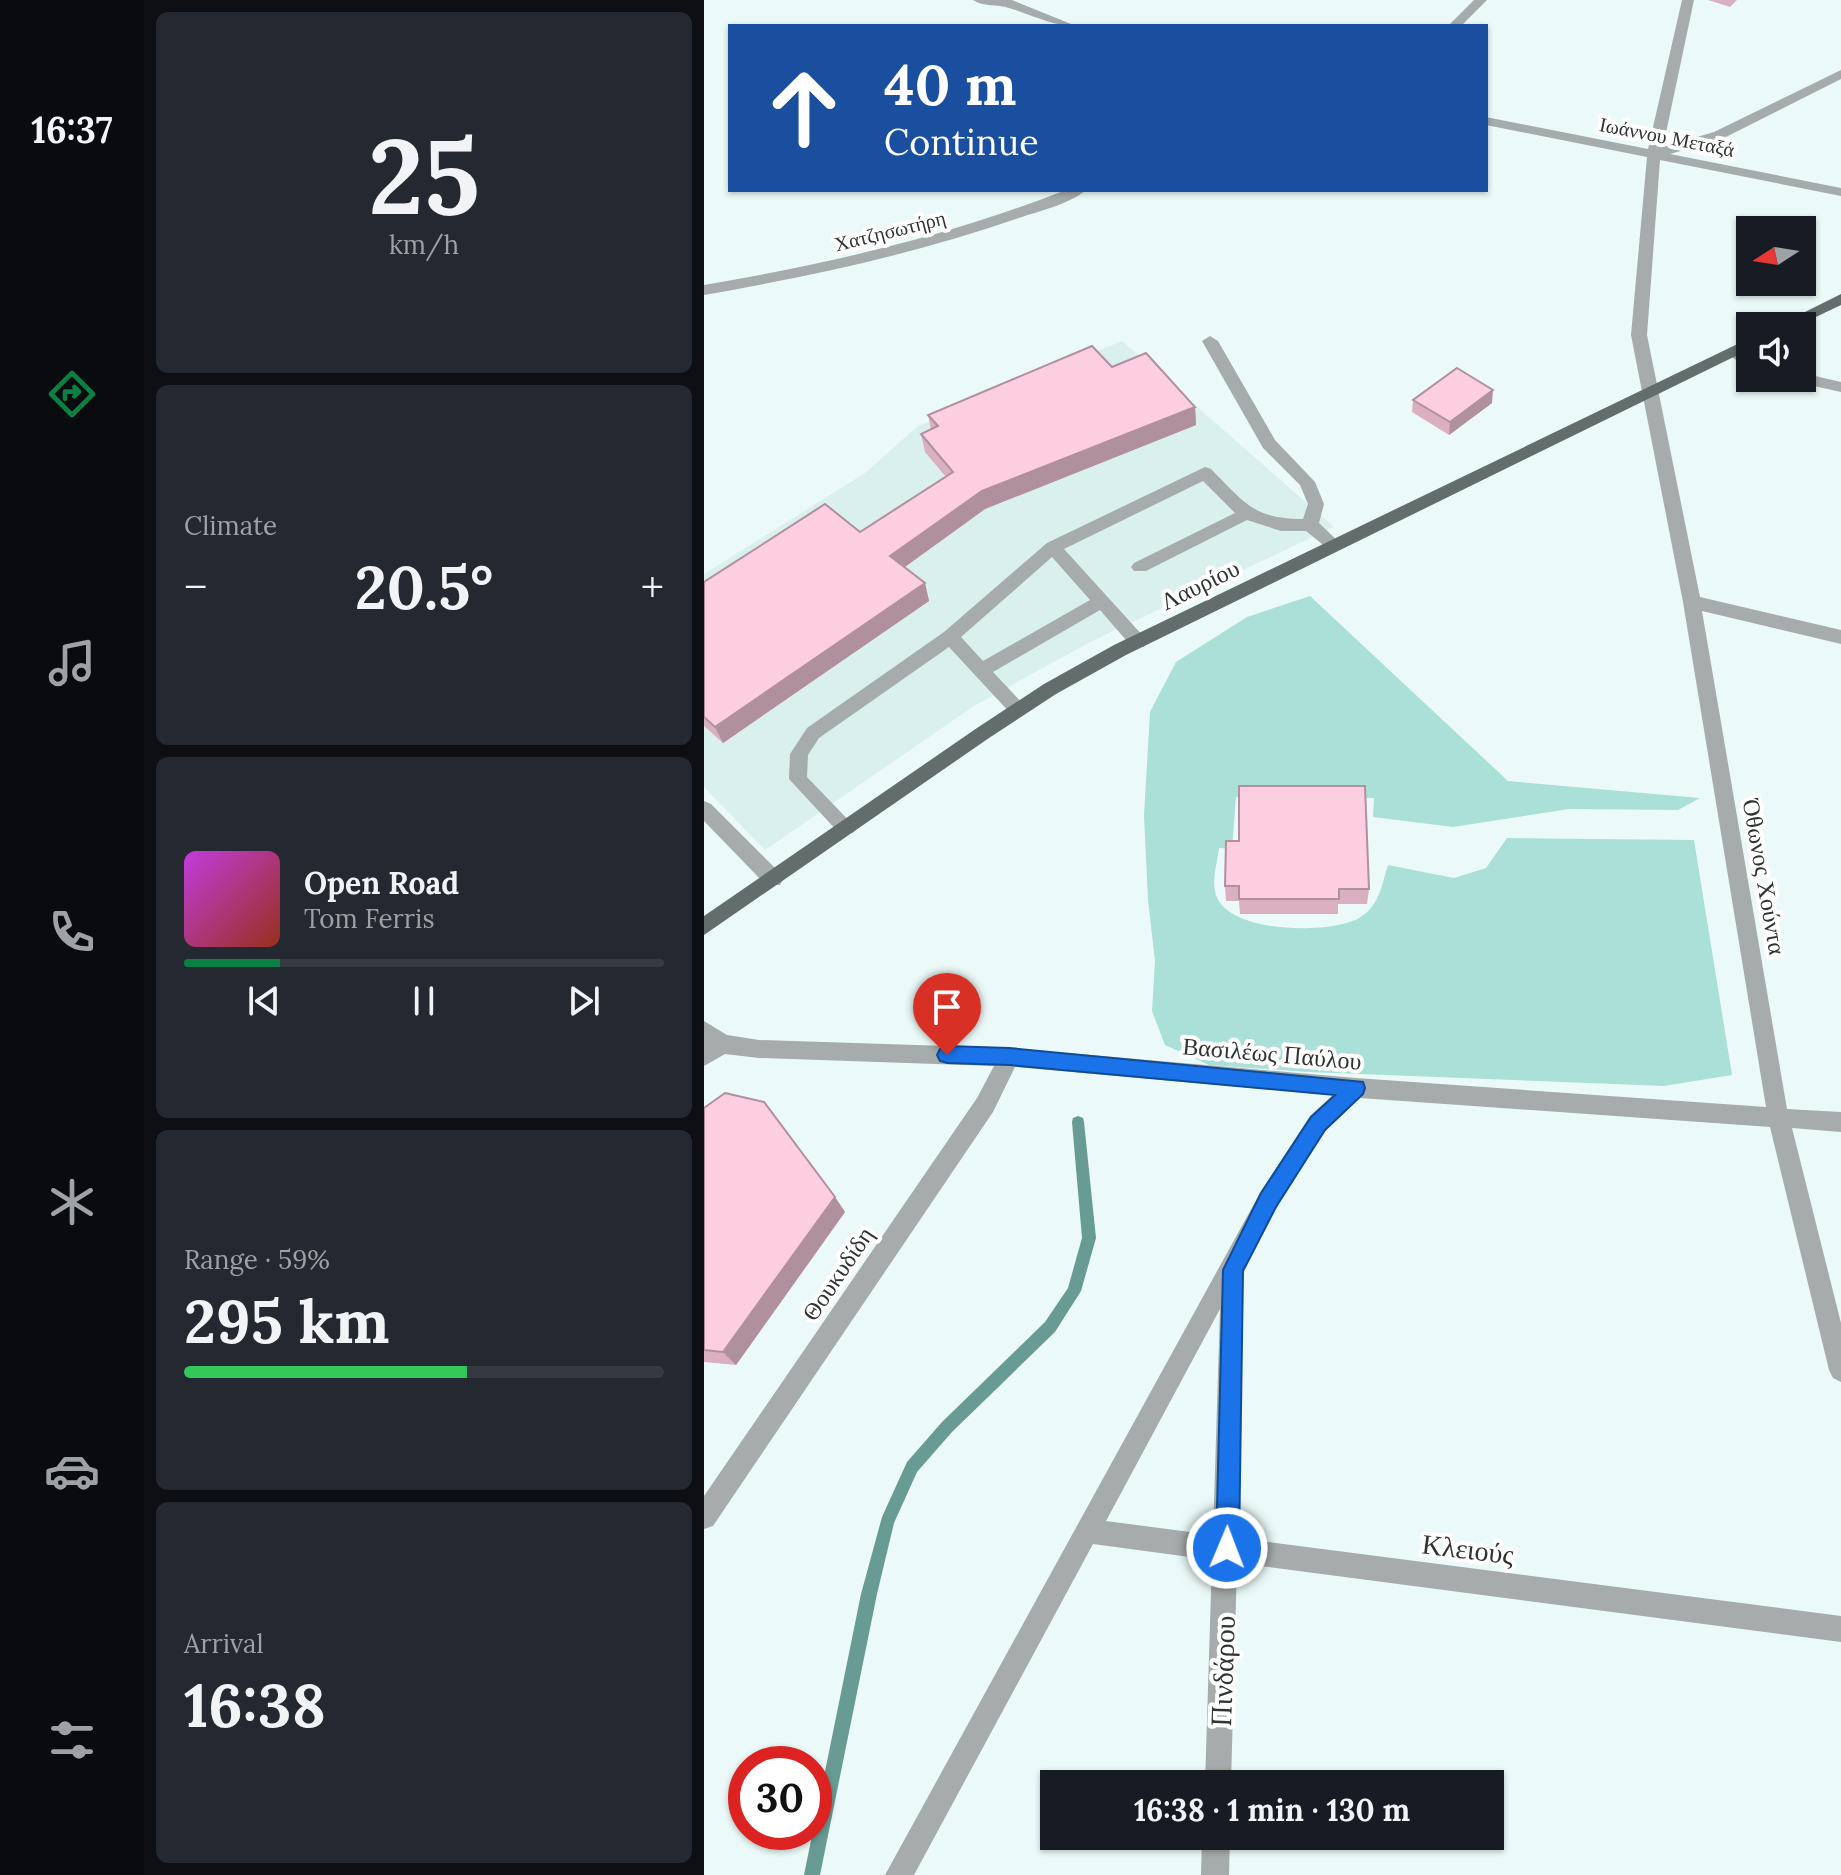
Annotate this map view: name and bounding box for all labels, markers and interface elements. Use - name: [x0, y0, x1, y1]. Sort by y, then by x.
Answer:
- text: 40 m: [884, 49, 1017, 120]
- icon: ahead: [752, 56, 856, 160]
- text: 16:37: [31, 107, 113, 153]
- text: 25: [368, 109, 480, 242]
- street label: Ιωάννου Μεταξά: [1598, 111, 1737, 162]
- text: Continue: [884, 119, 1039, 165]
- street label: Χατζησωτήρη: [832, 205, 948, 256]
- north arrow: [1736, 216, 1816, 296]
- map controls: [1736, 216, 1816, 392]
- text: km/h: [389, 228, 459, 261]
- button: sound: [1736, 312, 1816, 392]
- icon: directions: [44, 366, 100, 422]
- text: Climate: [184, 509, 277, 542]
- text: 20.5°: [355, 549, 493, 625]
- street label: Λαυρίου: [1155, 552, 1244, 617]
- text: −: [184, 559, 207, 615]
- text: +: [641, 559, 664, 615]
- icon: music: [44, 635, 100, 691]
- street label: Όθωνος Χούντα: [1735, 796, 1794, 958]
- text: Open Road: [304, 864, 459, 902]
- text: Tom Ferris: [304, 902, 434, 935]
- icon: phone: [44, 904, 100, 960]
- pin: [913, 973, 981, 1055]
- icon: previous: [242, 979, 286, 1023]
- icon: pause: [402, 979, 446, 1023]
- icon: next: [562, 979, 606, 1023]
- icon: arrive: [925, 985, 969, 1029]
- street label: Βασιλέως Παύλου: [1181, 1030, 1363, 1077]
- icon: climate: [44, 1174, 100, 1230]
- street label: Θουκυδίδη: [795, 1221, 880, 1327]
- text: Range · 59%: [184, 1243, 330, 1276]
- text: 295 km: [184, 1283, 390, 1359]
- icon: car: [44, 1443, 100, 1499]
- position arrow: [1185, 1506, 1269, 1590]
- street label: Κλειούς: [1420, 1526, 1516, 1572]
- street label: Πινδάρου: [1203, 1615, 1243, 1727]
- text: Arrival: [184, 1627, 263, 1660]
- text: 16:38: [184, 1667, 326, 1743]
- icon: filters: [44, 1712, 100, 1768]
- speed limit sign: 30: [728, 1746, 832, 1850]
- text: 16:38 · 1 min · 130 m: [1134, 1791, 1410, 1829]

